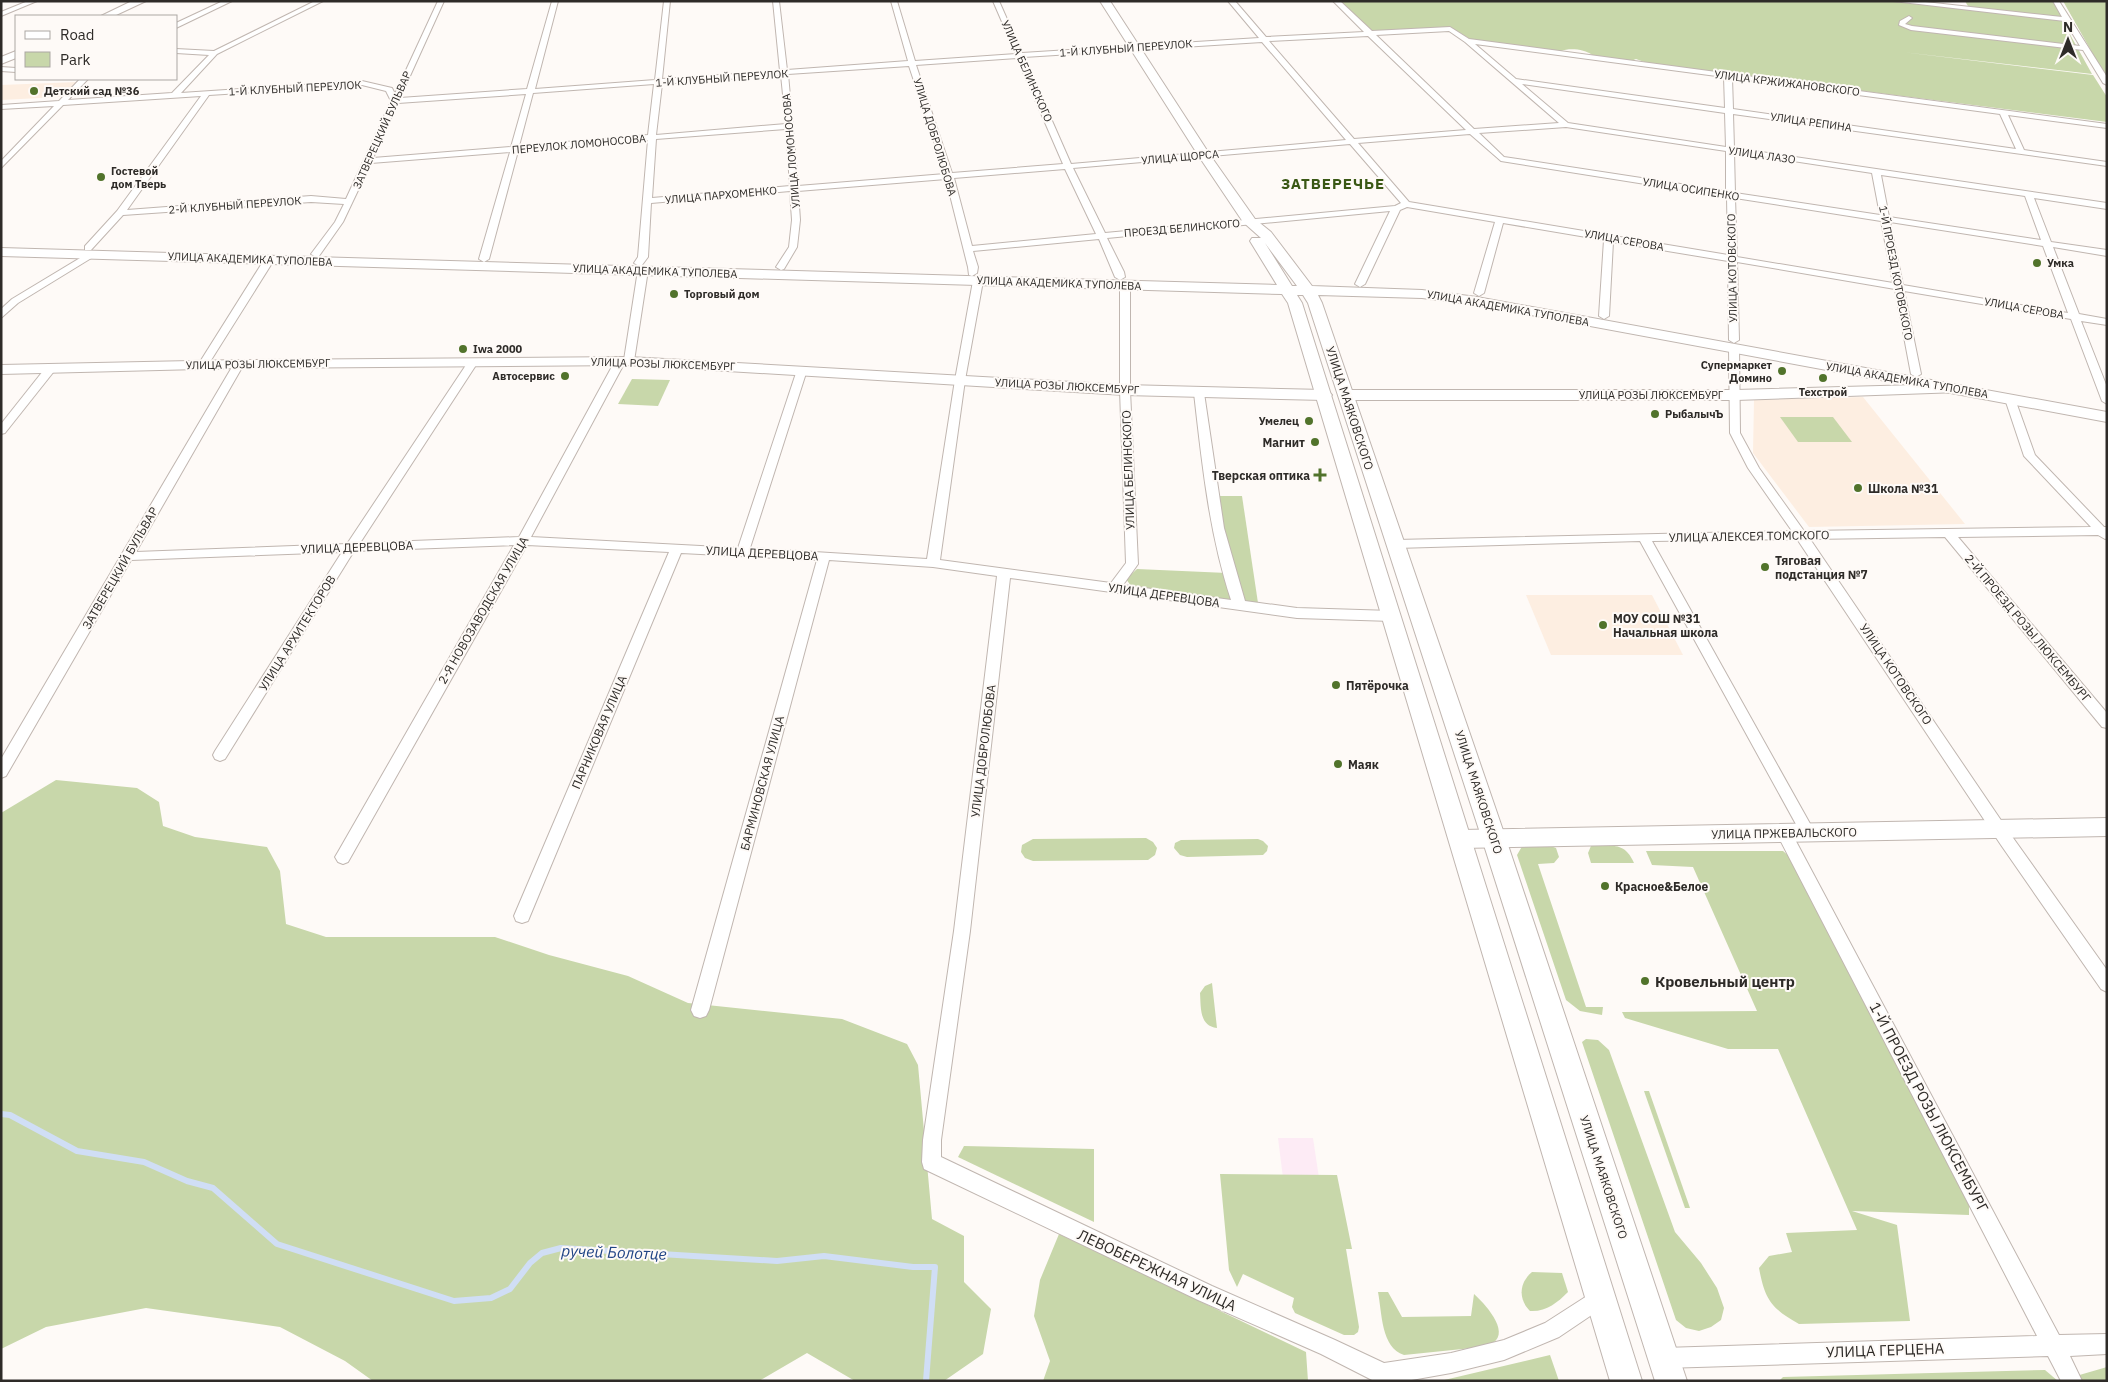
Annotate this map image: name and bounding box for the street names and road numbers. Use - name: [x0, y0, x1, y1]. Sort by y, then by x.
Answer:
- street label: УЛИЦА БЕЛИНСКОГО: [998, 18, 1056, 124]
- street label: 1-Й КЛУБНЫЙ ПЕРЕУЛОК: [1059, 36, 1193, 60]
- street label: 1-Й КЛУБНЫЙ ПЕРЕУЛОК: [655, 66, 789, 90]
- street label: УЛИЦА КРЖИЖАНОВСКОГО: [1713, 67, 1861, 99]
- street label: ЗАТВЕРЕЦКИЙ БУЛЬВАР: [350, 69, 414, 191]
- street label: УЛИЦА ДОБРОЛЮБОВА: [910, 76, 960, 198]
- street label: 1-Й КЛУБНЫЙ ПЕРЕУЛОК: [228, 78, 362, 98]
- street label: УЛИЦА ЛОМОНОСОВА: [779, 93, 803, 209]
- street label: УЛИЦА РЕПИНА: [1769, 109, 1853, 135]
- street label: ПЕРЕУЛОК ЛОМОНОСОВА: [511, 131, 647, 157]
- street label: УЛИЦА ЛАЗО: [1727, 143, 1797, 167]
- street label: УЛИЦА ЩОРСА: [1141, 147, 1219, 167]
- street label: УЛИЦА ОСИПЕНКО: [1642, 174, 1741, 204]
- street label: УЛИЦА ПАРХОМЕНКО: [664, 183, 778, 207]
- street label: 2-Й КЛУБНЫЙ ПЕРЕУЛОК: [168, 193, 302, 217]
- street label: 1-Й ПРОЕЗД КОТОВСКОГО: [1876, 204, 1916, 342]
- street label: УЛИЦА КОТОВСКОГО: [1724, 213, 1740, 323]
- street label: ПРОЕЗД БЕЛИНСКОГО: [1123, 216, 1241, 240]
- street label: УЛИЦА СЕРОВА: [1583, 226, 1665, 254]
- street label: УЛИЦА АКАДЕМИКА ТУПОЛЕВА: [167, 249, 333, 269]
- street label: УЛИЦА АКАДЕМИКА ТУПОЛЕВА: [572, 261, 738, 281]
- street label: УЛИЦА АКАДЕМИКА ТУПОЛЕВА: [976, 273, 1142, 293]
- street label: УЛИЦА АКАДЕМИКА ТУПОЛЕВА: [1426, 287, 1590, 329]
- street label: УЛИЦА СЕРОВА: [1983, 294, 2065, 322]
- street label: УЛИЦА МАЯКОВСКОГО: [1323, 344, 1377, 472]
- street label: УЛИЦА РОЗЫ ЛЮКСЕМБУРГ: [590, 354, 736, 374]
- street label: УЛИЦА РОЗЫ ЛЮКСЕМБУРГ: [186, 356, 331, 372]
- street label: УЛИЦА АКАДЕМИКА ТУПОЛЕВА: [1825, 359, 1989, 401]
- street label: УЛИЦА РОЗЫ ЛЮКСЕМБУРГ: [994, 375, 1140, 397]
- street label: УЛИЦА РОЗЫ ЛЮКСЕМБУРГ: [1579, 388, 1724, 402]
- street label: УЛИЦА БЕЛИНСКОГО: [1118, 410, 1138, 530]
- street label: ЗАТВЕРЕЦКИЙ БУЛЬВАР: [79, 504, 161, 632]
- street label: УЛИЦА АЛЕКСЕЯ ТОМСКОГО: [1669, 527, 1829, 545]
- street label: 2-Я НОВОЗАВОДСКАЯ УЛИЦА: [435, 533, 532, 686]
- street label: УЛИЦА ДЕРЕВЦОВА: [300, 538, 414, 556]
- street label: УЛИЦА ДЕРЕВЦОВА: [705, 543, 819, 563]
- street label: 2-Й ПРОЕЗД РОЗЫ ЛЮКСЕМБУРГ: [1962, 551, 2094, 705]
- street label: УЛИЦА АРХИТЕКТОРОВ: [255, 572, 339, 694]
- street label: УЛИЦА ДЕРЕВЦОВА: [1107, 580, 1221, 610]
- street label: УЛИЦА КОТОВСКОГО: [1857, 620, 1935, 728]
- street label: ПАРНИКОВАЯ УЛИЦА: [568, 673, 630, 791]
- street label: УЛИЦА ДОБРОЛЮБОВА: [967, 683, 999, 818]
- street label: БАРМИНОВСКАЯ УЛИЦА: [737, 714, 787, 852]
- street label: УЛИЦА МАЯКОВСКОГО: [1452, 728, 1506, 856]
- street label: УЛИЦА ПРЖЕВАЛЬСКОГО: [1711, 824, 1857, 842]
- street label: 1-Й ПРОЕЗД РОЗЫ ЛЮКСЕМБУРГ: [1865, 999, 1993, 1216]
- street label: УЛИЦА МАЯКОВСКОГО: [1577, 1113, 1631, 1241]
- street label: ЛЕВОБЕРЕЖНАЯ УЛИЦА: [1075, 1225, 1240, 1315]
- street label: УЛИЦА ГЕРЦЕНА: [1826, 1338, 1945, 1362]

